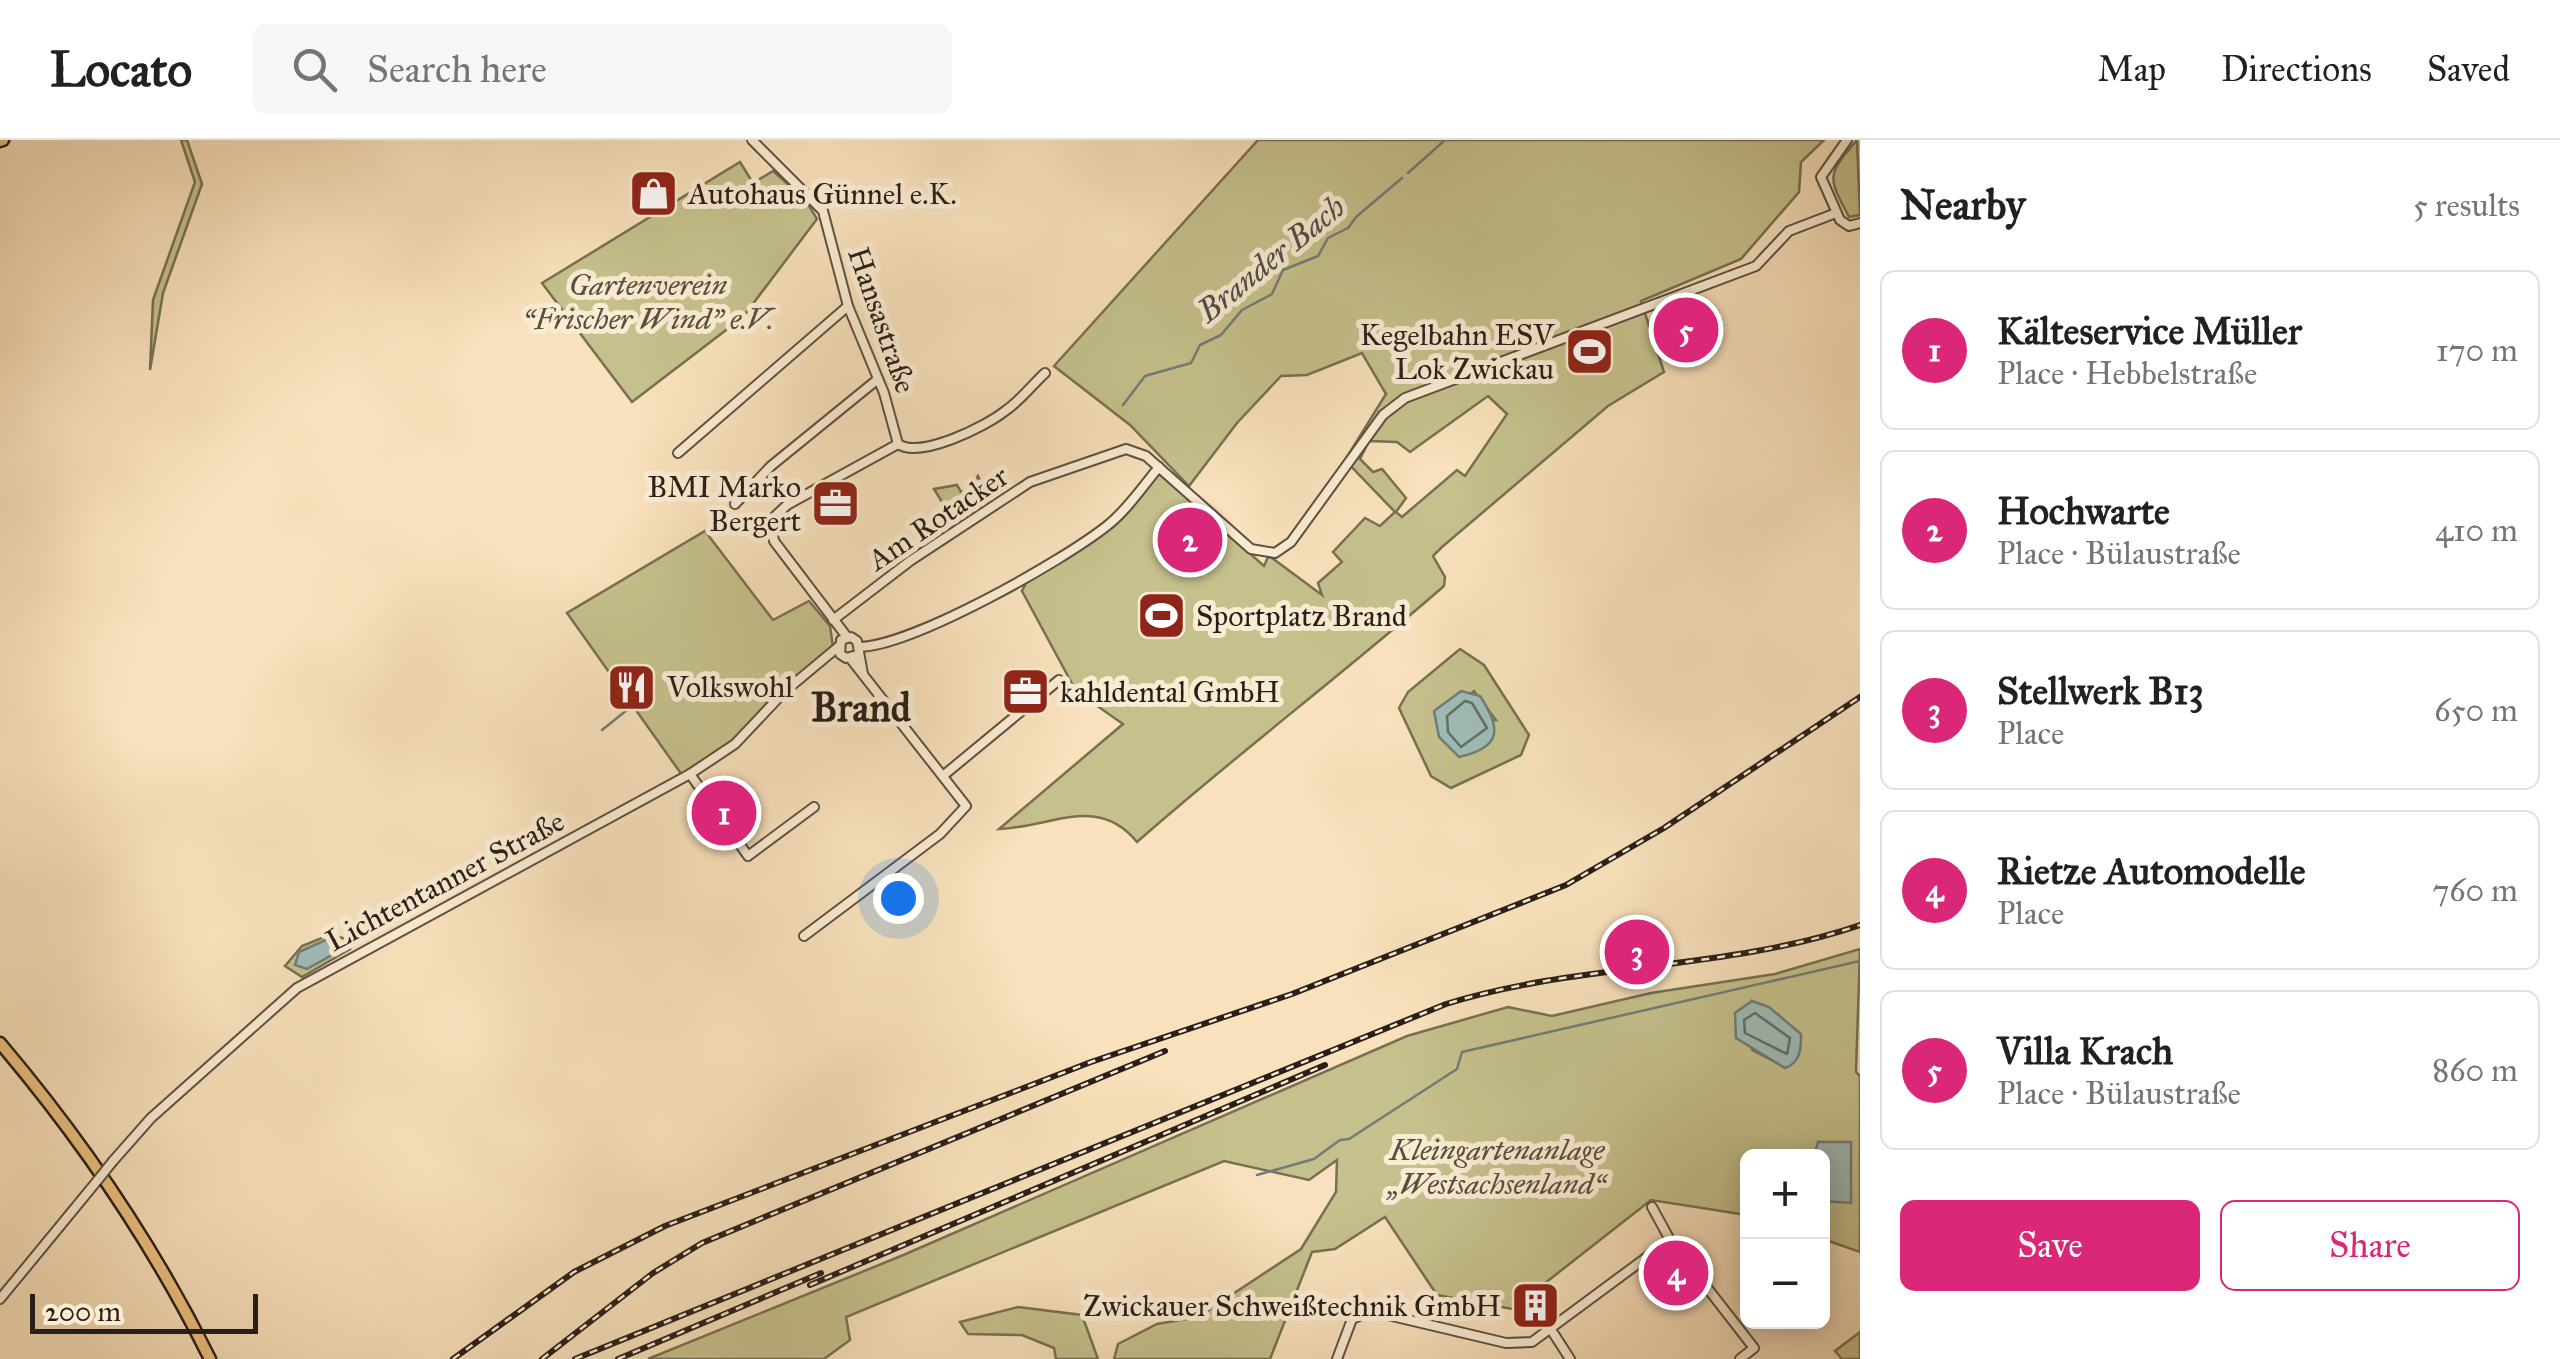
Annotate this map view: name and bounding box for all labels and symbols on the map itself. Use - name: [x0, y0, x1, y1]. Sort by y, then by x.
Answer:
- shop icon: Autohaus Günnel e.K.: [627, 168, 679, 220]
- place label: Autohaus Günnel e.K.: [686, 176, 957, 212]
- water label: Brander Bach: [1188, 188, 1353, 332]
- street label: Hansastraße: [840, 242, 924, 398]
- park label: Gartenverein “Frischer Wind” e.V.: [523, 267, 776, 337]
- pin: 5: [1654, 292, 1718, 368]
- place label: Kegelbahn ESV Lok Zwickau: [1360, 317, 1555, 387]
- sports icon: Kegelbahn ESV Lok Zwickau: [1563, 326, 1615, 378]
- street label: Am Rotacker: [859, 458, 1016, 579]
- place label: BMI Marko Bergert: [648, 469, 801, 539]
- office icon: BMI Marko Bergert: [810, 478, 862, 530]
- pin: 2: [1158, 502, 1222, 578]
- sports icon: Sportplatz Brand: [1135, 590, 1187, 642]
- place label: Sportplatz Brand: [1196, 598, 1407, 634]
- restaurant icon: Volkswohl: [606, 661, 658, 713]
- office icon: kahldental GmbH: [999, 666, 1051, 718]
- place label: Volkswohl: [666, 669, 794, 705]
- place label: kahldental GmbH: [1060, 674, 1280, 710]
- district label: Brand: [811, 683, 912, 732]
- pin: 1: [692, 776, 756, 850]
- street label: Lichtentanner Straße: [320, 803, 570, 959]
- your location: [873, 873, 924, 924]
- pin: 3: [1604, 914, 1670, 990]
- park label: Kleingartenanlage „Westsachsenland“: [1386, 1132, 1609, 1202]
- pin: 4: [1644, 1236, 1708, 1310]
- building icon: Zwickauer Schweißtechnik GmbH: [1510, 1280, 1562, 1332]
- place label: Zwickauer Schweißtechnik GmbH: [1083, 1288, 1501, 1324]
- scale bar: [30, 1289, 258, 1334]

